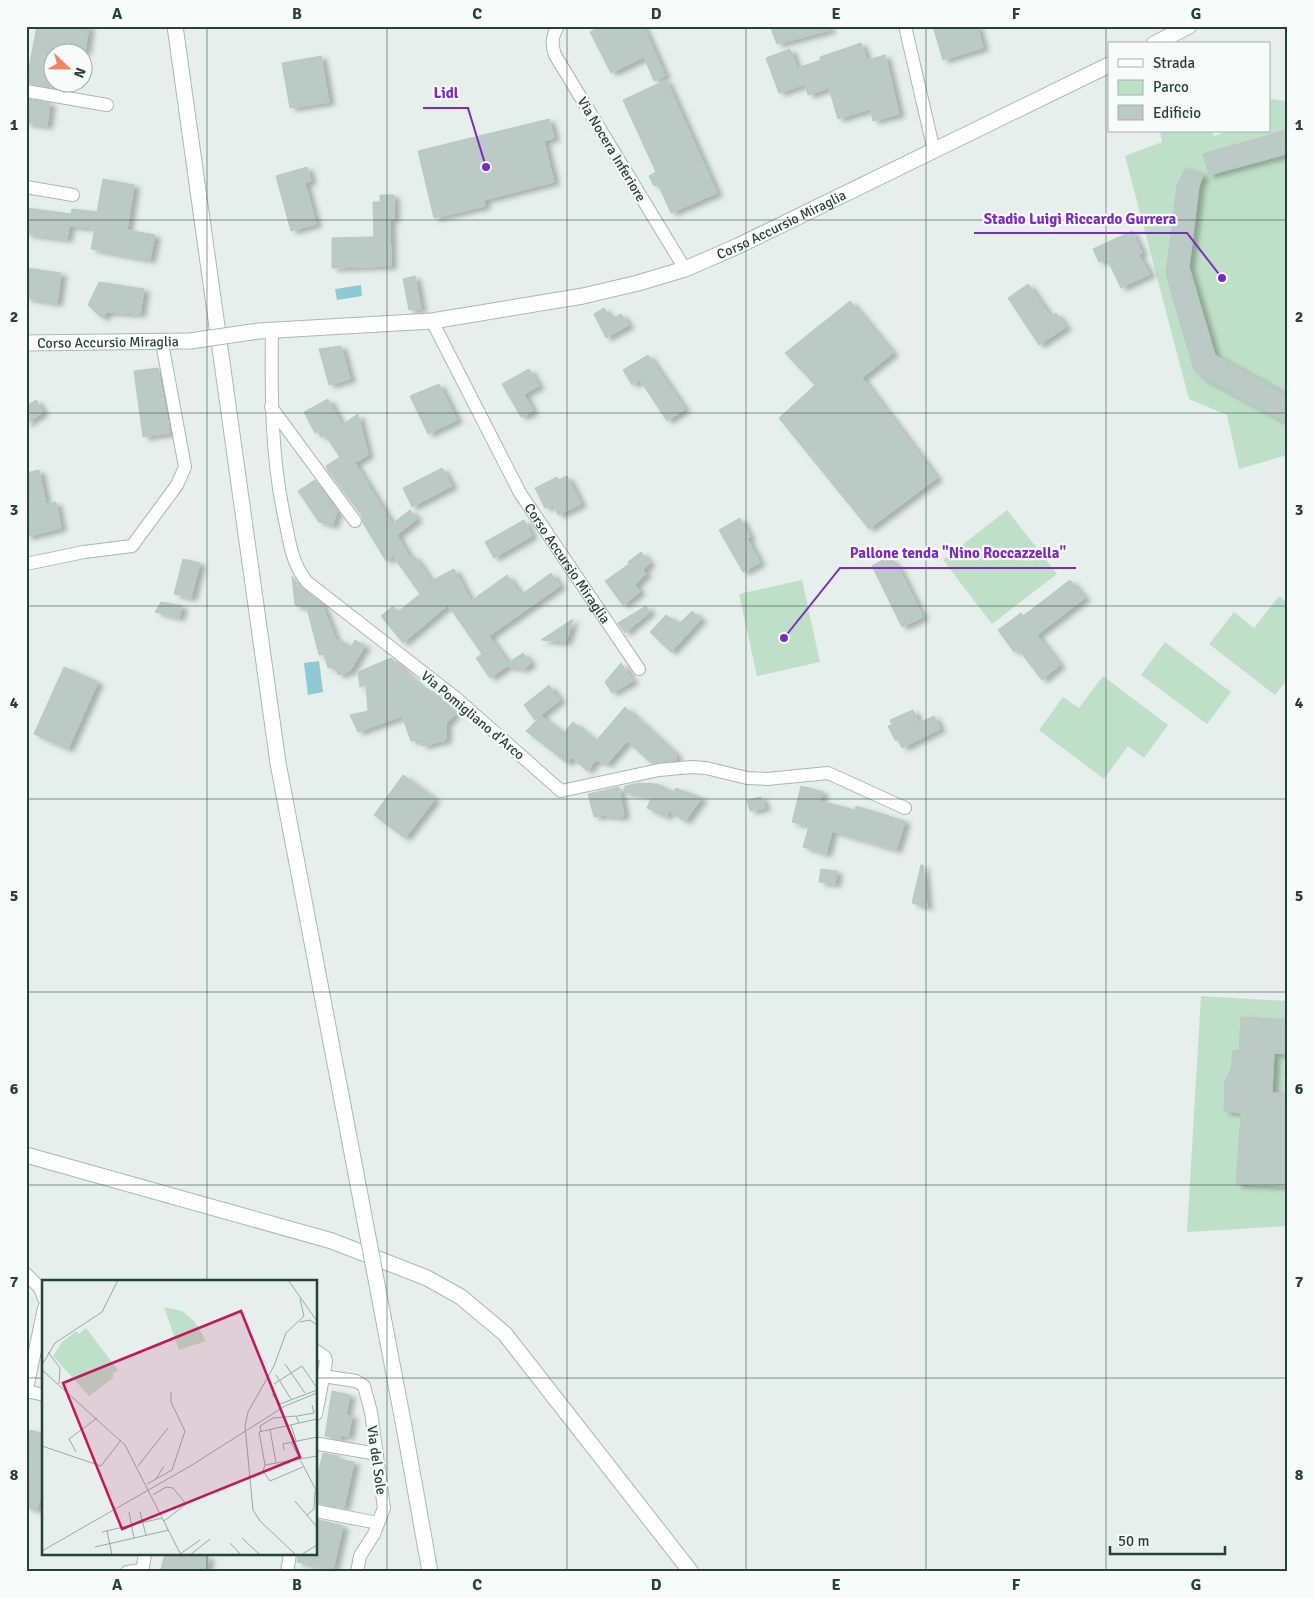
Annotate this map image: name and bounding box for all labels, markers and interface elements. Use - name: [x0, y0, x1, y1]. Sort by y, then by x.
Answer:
- text: A: [112, 4, 123, 24]
- text: B: [292, 4, 302, 24]
- text: C: [472, 4, 482, 24]
- text: D: [651, 4, 662, 24]
- text: E: [831, 4, 841, 24]
- text: F: [1012, 4, 1021, 24]
- text: G: [1191, 4, 1201, 24]
- north arrow: [42, 42, 92, 92]
- legend: [1108, 42, 1270, 132]
- text: Strada: [1153, 54, 1195, 72]
- text: N: [70, 65, 89, 80]
- callout: Lidl: [423, 78, 468, 108]
- text: Parco: [1153, 78, 1189, 96]
- text: Lidl: [434, 84, 459, 102]
- street label: Via Nocera Inferiore: [574, 94, 650, 205]
- text: Edificio: [1153, 104, 1201, 122]
- text: 1: [10, 115, 19, 135]
- text: 1: [1295, 115, 1304, 135]
- street label: Corso Accursio Miraglia: [714, 187, 849, 263]
- callout: Stadio Luigi Riccardo Gurrera: [974, 203, 1187, 233]
- text: Stadio Luigi Riccardo Gurrera: [984, 210, 1177, 228]
- text: 2: [10, 307, 18, 327]
- text: 2: [1295, 307, 1303, 327]
- street label: Corso Accursio Miraglia: [37, 333, 179, 352]
- text: 3: [10, 500, 18, 520]
- street label: Corso Accursio Miraglia: [520, 500, 614, 627]
- text: 3: [1295, 500, 1303, 520]
- callout: Pallone tenda "Nino Roccazzella": [840, 538, 1076, 568]
- text: Pallone tenda "Nino Roccazzella": [850, 544, 1066, 562]
- street label: Via Pomigliano d'Arco: [418, 667, 528, 764]
- text: 4: [10, 693, 19, 713]
- text: 4: [1295, 693, 1304, 713]
- text: 5: [10, 886, 18, 906]
- text: 5: [1295, 886, 1303, 906]
- text: 6: [10, 1079, 19, 1099]
- text: 6: [1295, 1079, 1304, 1099]
- text: 7: [10, 1272, 19, 1292]
- text: 7: [1295, 1272, 1304, 1292]
- inset map: [42, 1280, 318, 1556]
- street label: Via del Sole: [363, 1424, 390, 1496]
- text: 8: [10, 1465, 19, 1485]
- text: 8: [1295, 1465, 1304, 1485]
- scale bar: [1110, 1523, 1226, 1555]
- text: 50 m: [1118, 1532, 1149, 1550]
- text: A: [112, 1575, 123, 1595]
- text: B: [292, 1575, 302, 1595]
- text: C: [472, 1575, 482, 1595]
- text: D: [651, 1575, 662, 1595]
- text: E: [831, 1575, 841, 1595]
- text: F: [1012, 1575, 1021, 1595]
- text: G: [1191, 1575, 1201, 1595]

